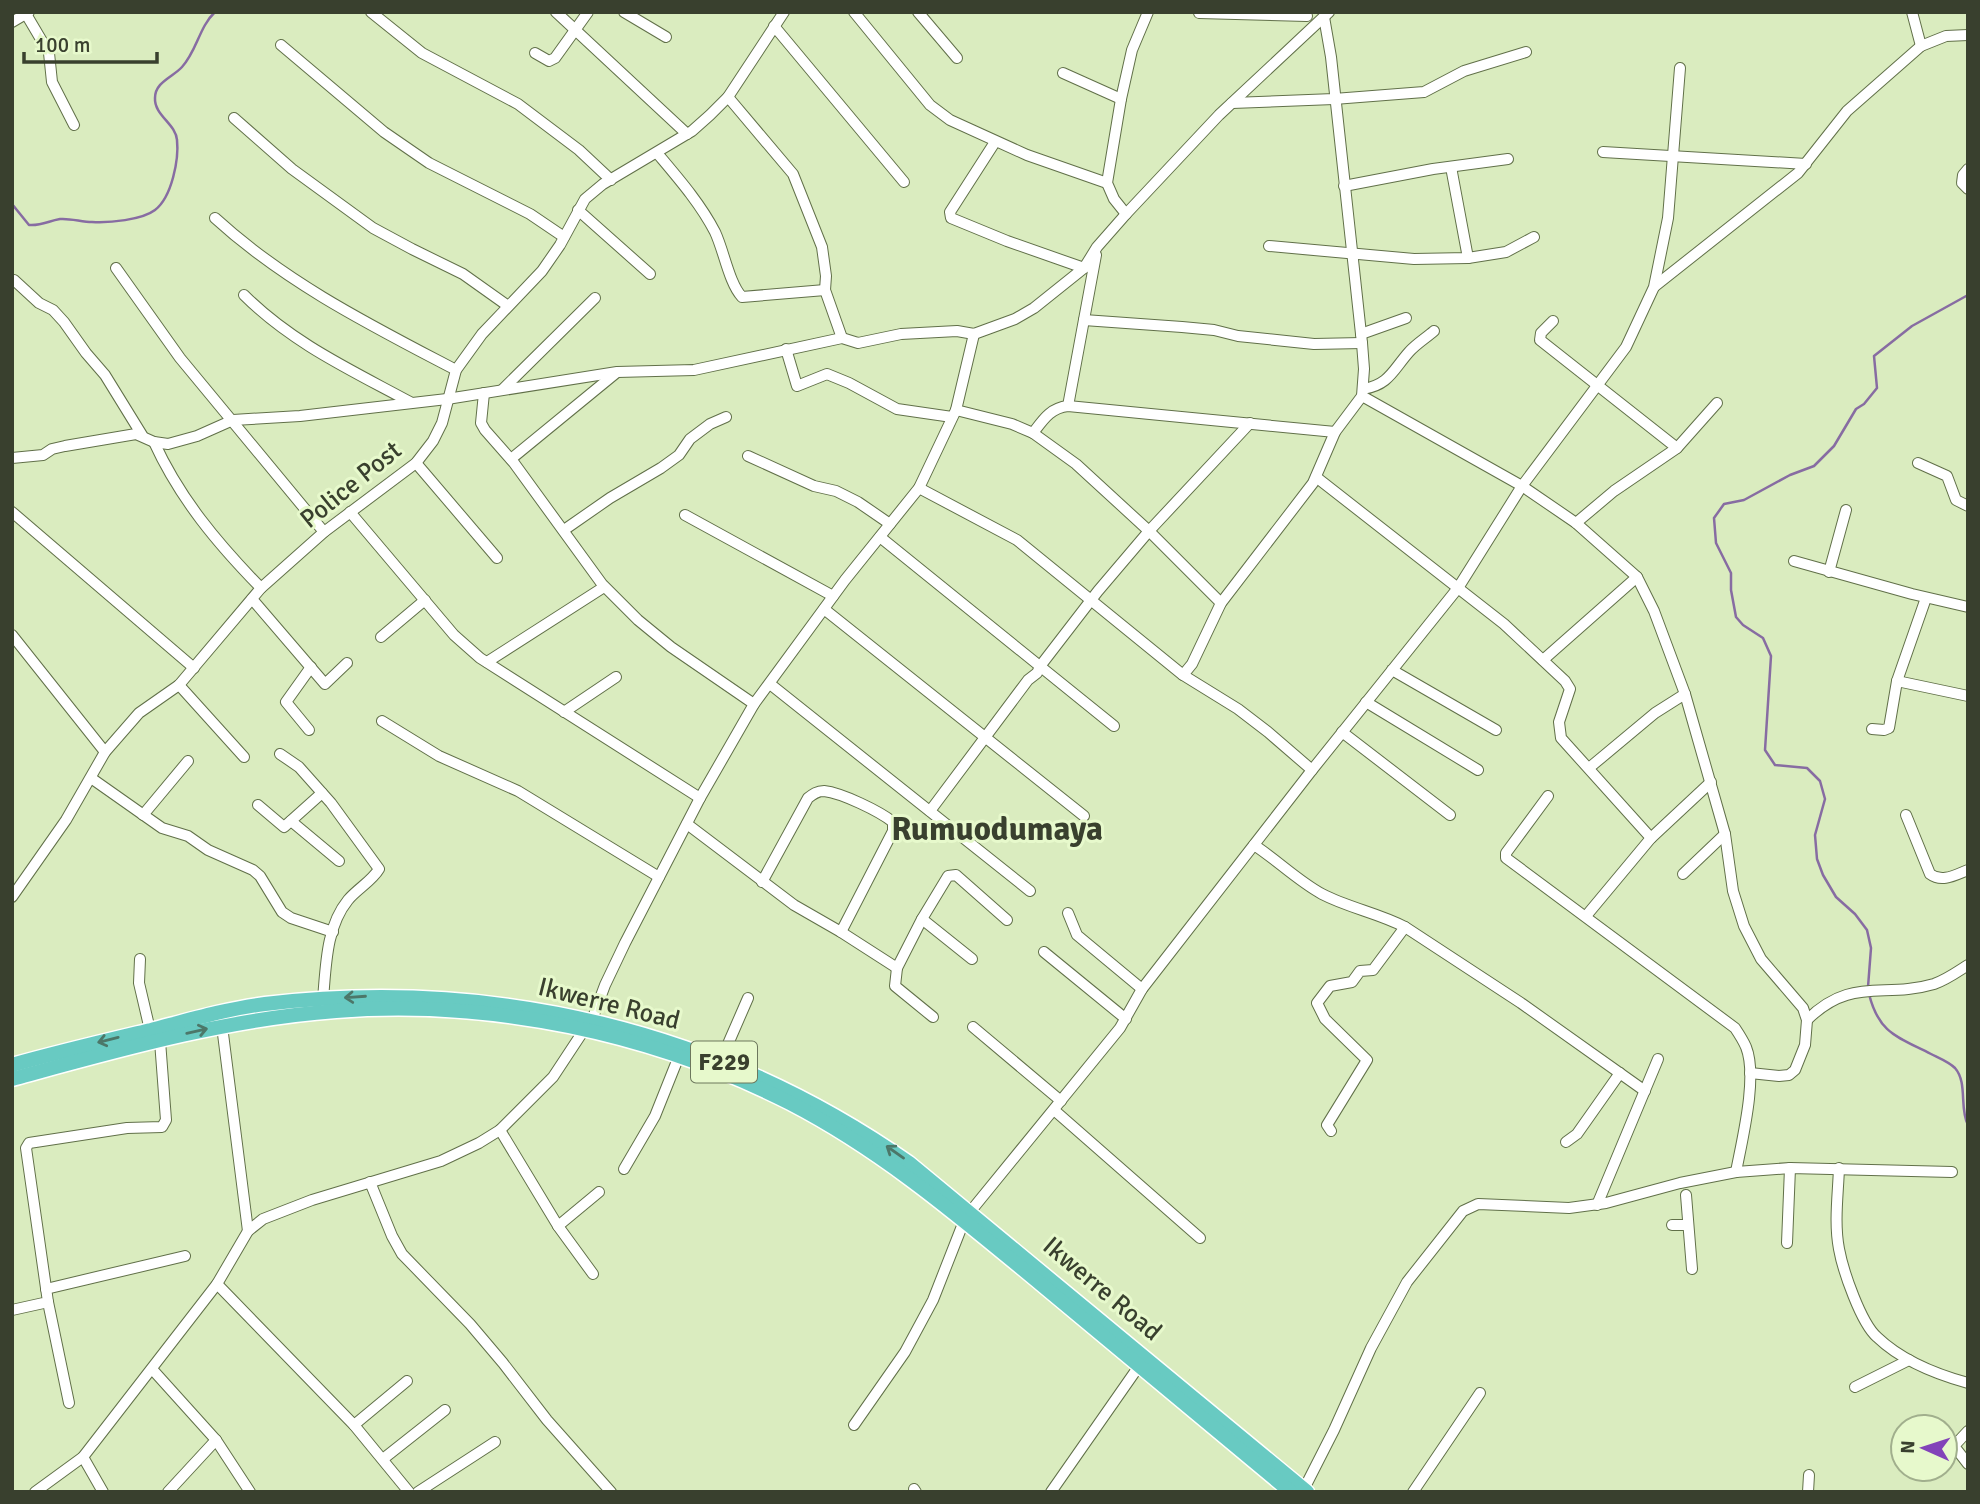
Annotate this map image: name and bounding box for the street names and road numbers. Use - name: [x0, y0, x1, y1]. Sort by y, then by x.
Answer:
- street label: Police Post: [294, 434, 408, 536]
- street label: Ikwerre Road: [535, 971, 683, 1037]
- road number: F229: [691, 1042, 757, 1082]
- street label: Ikwerre Road: [1036, 1230, 1168, 1348]

